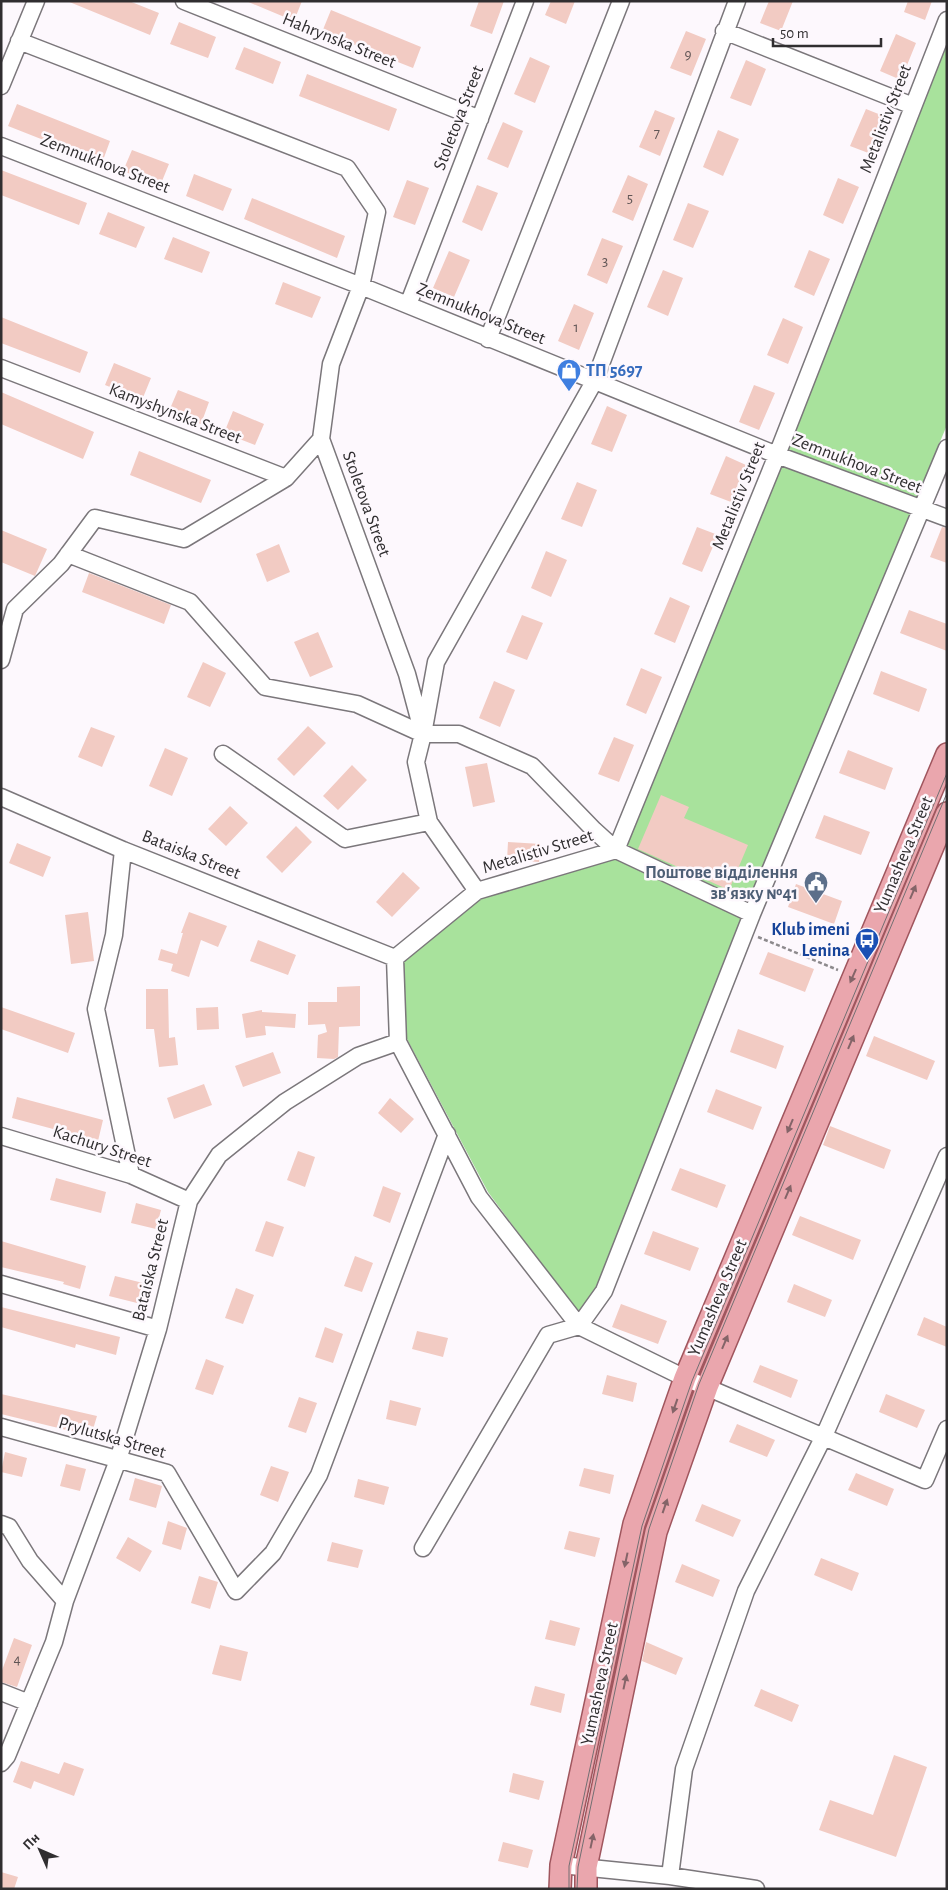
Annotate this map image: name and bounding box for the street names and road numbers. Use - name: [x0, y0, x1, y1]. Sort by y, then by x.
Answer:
- street label: Hahrynska Street: [280, 10, 399, 72]
- street label: Metalistiv Street: [857, 62, 915, 176]
- street label: Stoletova Street: [431, 63, 487, 173]
- street label: Zemnukhova Street: [38, 131, 172, 197]
- street label: Zemnukhova Street: [414, 280, 548, 348]
- street label: Kamyshynska Street: [106, 380, 244, 448]
- street label: Zemnukhova Street: [790, 431, 924, 497]
- street label: Metalistiv Street: [709, 439, 769, 553]
- street label: Stoletova Street: [339, 449, 393, 559]
- street label: Yumasheva Street: [871, 794, 937, 916]
- street label: Bataiska Street: [139, 827, 243, 883]
- street label: Metalistiv Street: [481, 827, 596, 877]
- street label: Kachury Street: [51, 1123, 154, 1171]
- street label: Bataiska Street: [130, 1217, 172, 1323]
- street label: Yumasheva Street: [685, 1237, 751, 1359]
- street label: Prylutska Street: [56, 1414, 168, 1462]
- street label: Yumasheva Street: [578, 1621, 622, 1747]

